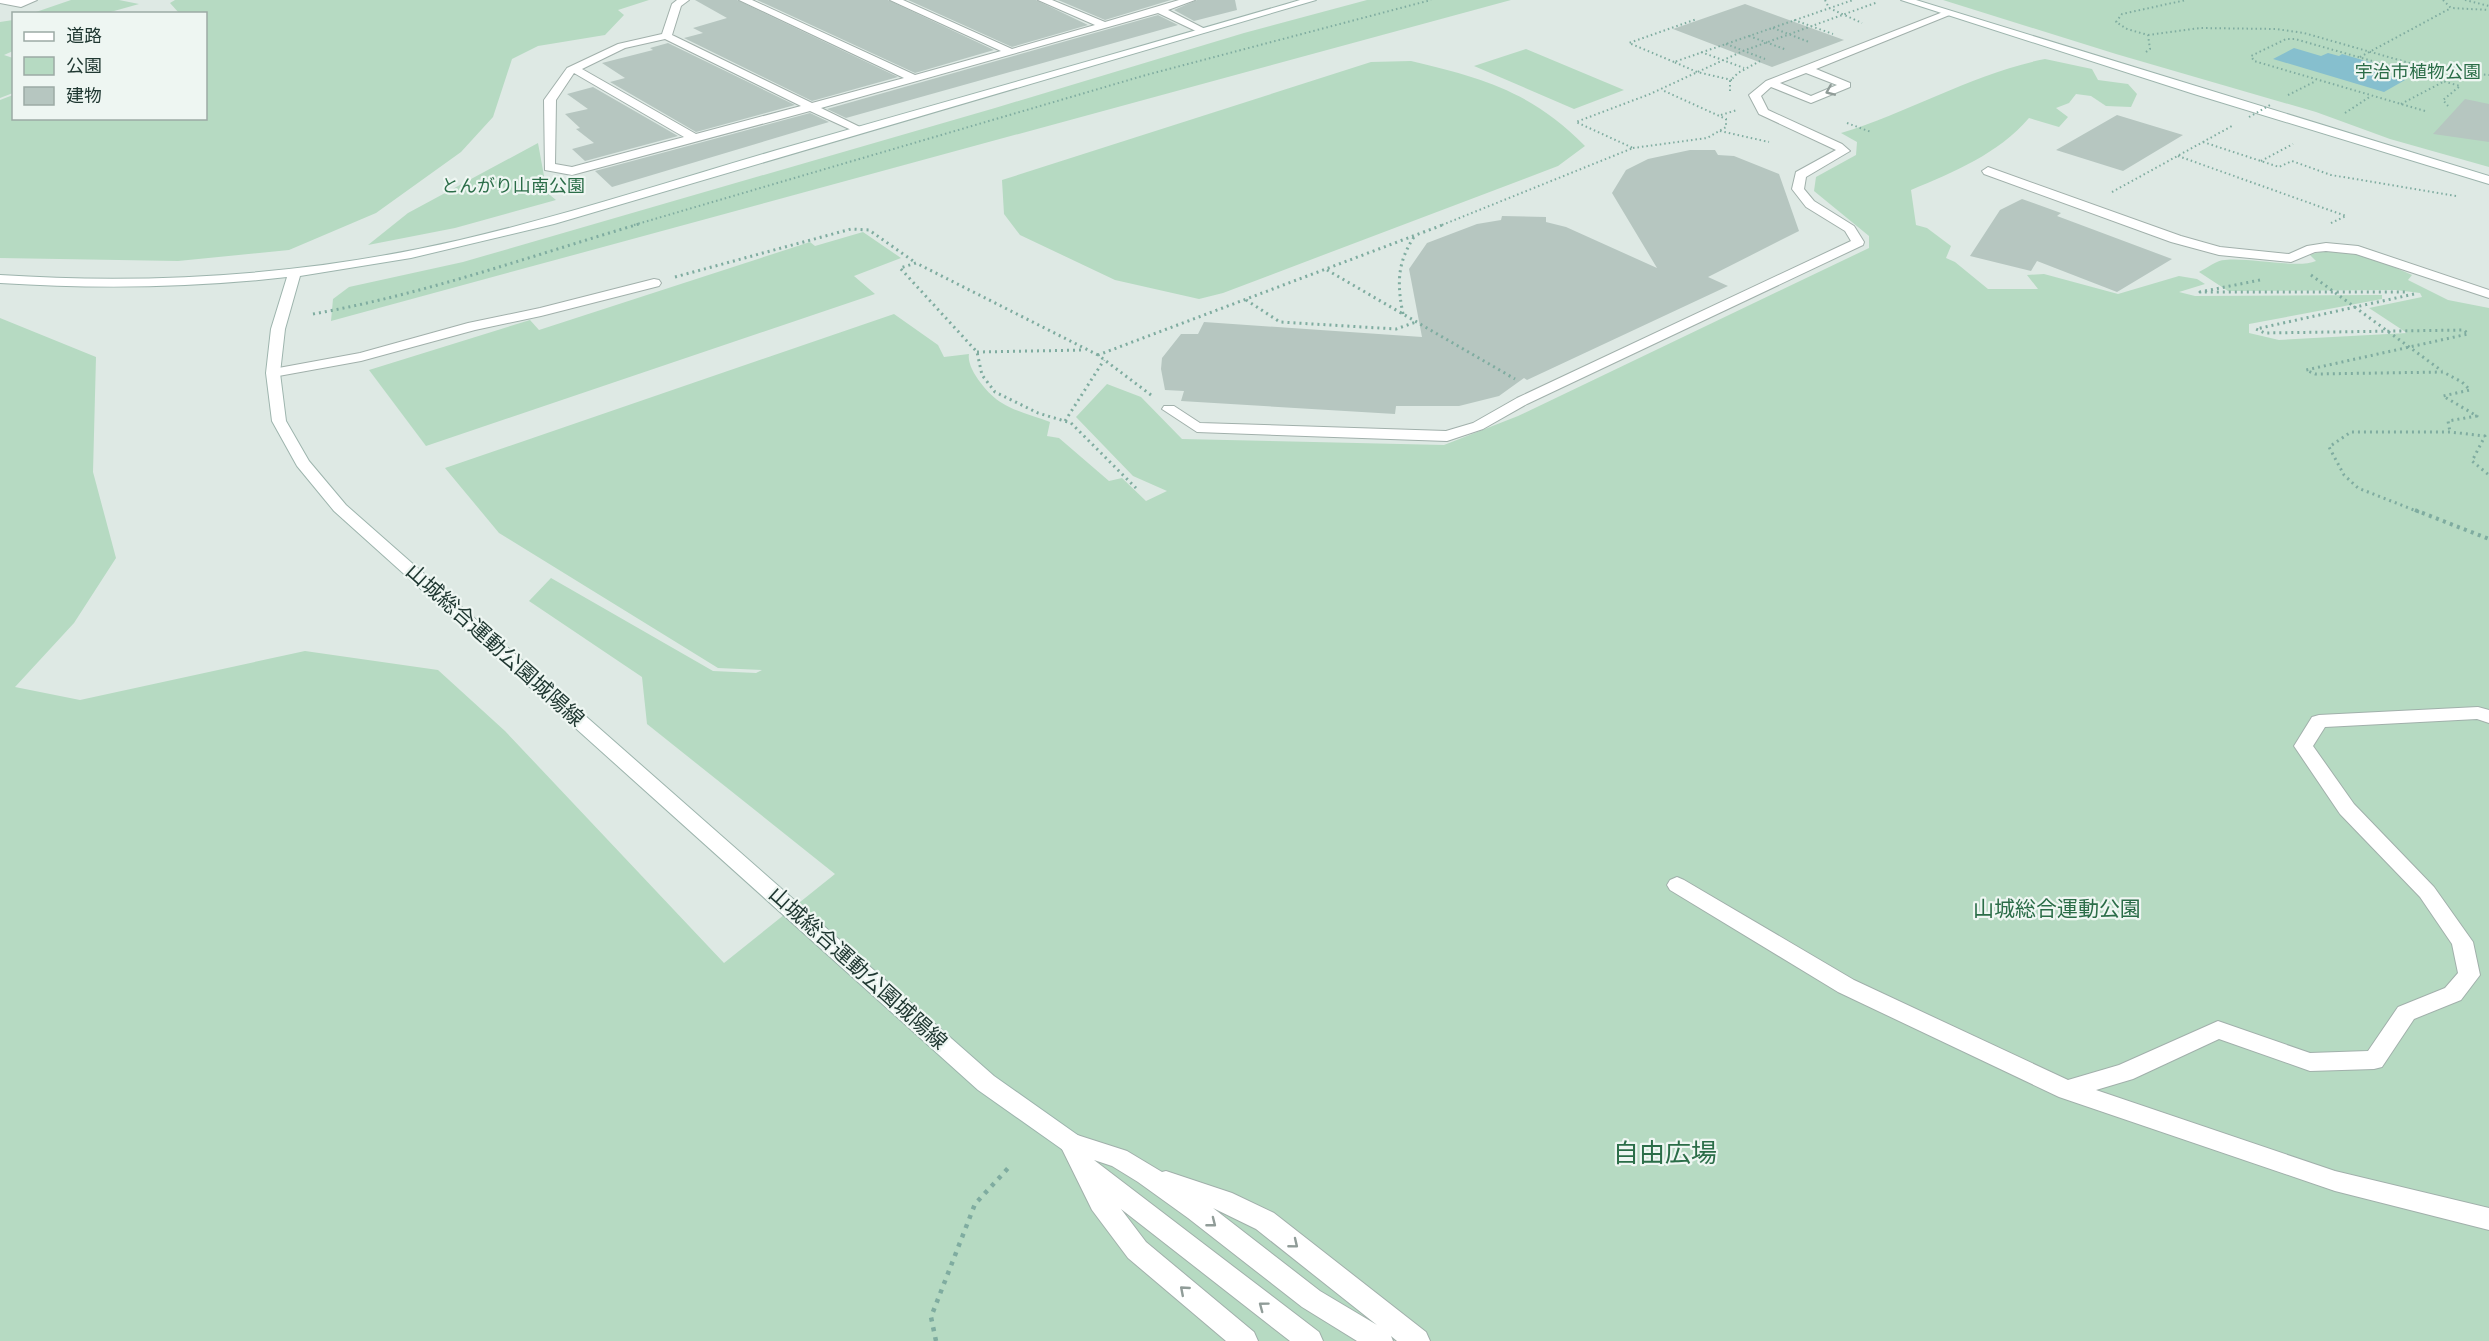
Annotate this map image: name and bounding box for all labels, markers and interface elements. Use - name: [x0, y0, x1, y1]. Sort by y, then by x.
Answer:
- legend: [12, 12, 207, 120]
- text: 道路: [66, 23, 102, 49]
- text: 公園: [66, 53, 102, 79]
- park label: 宇治市植物公園: [2355, 59, 2481, 85]
- text: 建物: [66, 83, 102, 109]
- one-way arrow: [1826, 84, 1837, 96]
- park label: とんがり山南公園: [441, 173, 585, 199]
- street label: 山城総合運動公園城陽線: [399, 557, 591, 733]
- street label: 山城総合運動公園城陽線: [762, 880, 954, 1056]
- park label: 山城総合運動公園: [1973, 894, 2141, 924]
- park label: 自由広場: [1613, 1134, 1717, 1172]
- one-way arrow: [1206, 1215, 1217, 1226]
- one-way arrow: [1287, 1237, 1298, 1248]
- one-way arrow: [1180, 1287, 1191, 1298]
- one-way arrow: [1259, 1302, 1270, 1313]

